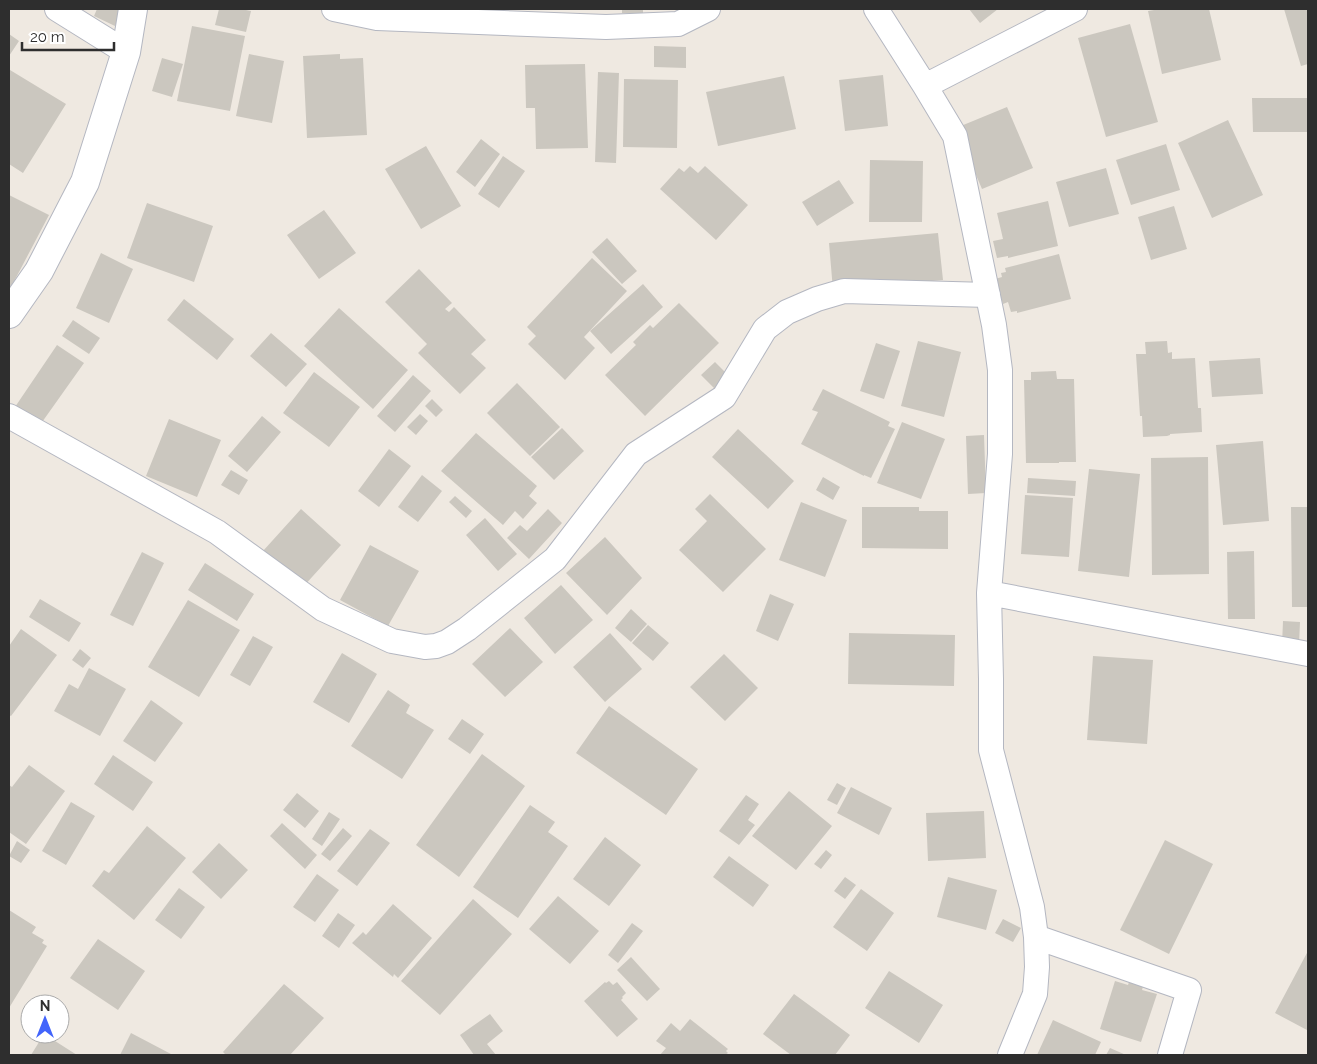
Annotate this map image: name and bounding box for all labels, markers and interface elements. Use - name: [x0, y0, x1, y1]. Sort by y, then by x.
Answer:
- scale bar: [22, 20, 115, 52]
- text: 20 m: [30, 28, 65, 46]
- north arrow: [20, 994, 70, 1044]
- text: N: [40, 998, 50, 1014]

